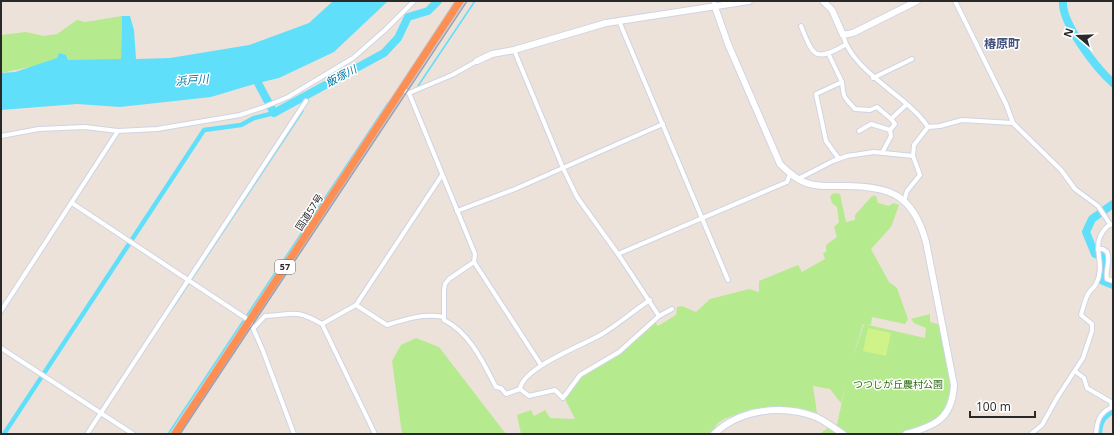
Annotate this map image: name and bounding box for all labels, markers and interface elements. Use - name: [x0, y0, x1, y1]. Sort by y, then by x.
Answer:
- north arrow: [1058, 16, 1098, 56]
- text: N: [1060, 26, 1077, 39]
- district label: 椿原町: [984, 35, 1020, 52]
- water label: 飯塚川: [323, 61, 360, 90]
- water label: 浜戸川: [175, 71, 210, 88]
- street label: 国道57号: [292, 191, 326, 233]
- road number: 57: [275, 260, 295, 274]
- park label: つつじが丘農村公園: [853, 377, 943, 391]
- scale bar: [970, 393, 1035, 419]
- text: 100 m: [976, 398, 1011, 415]

